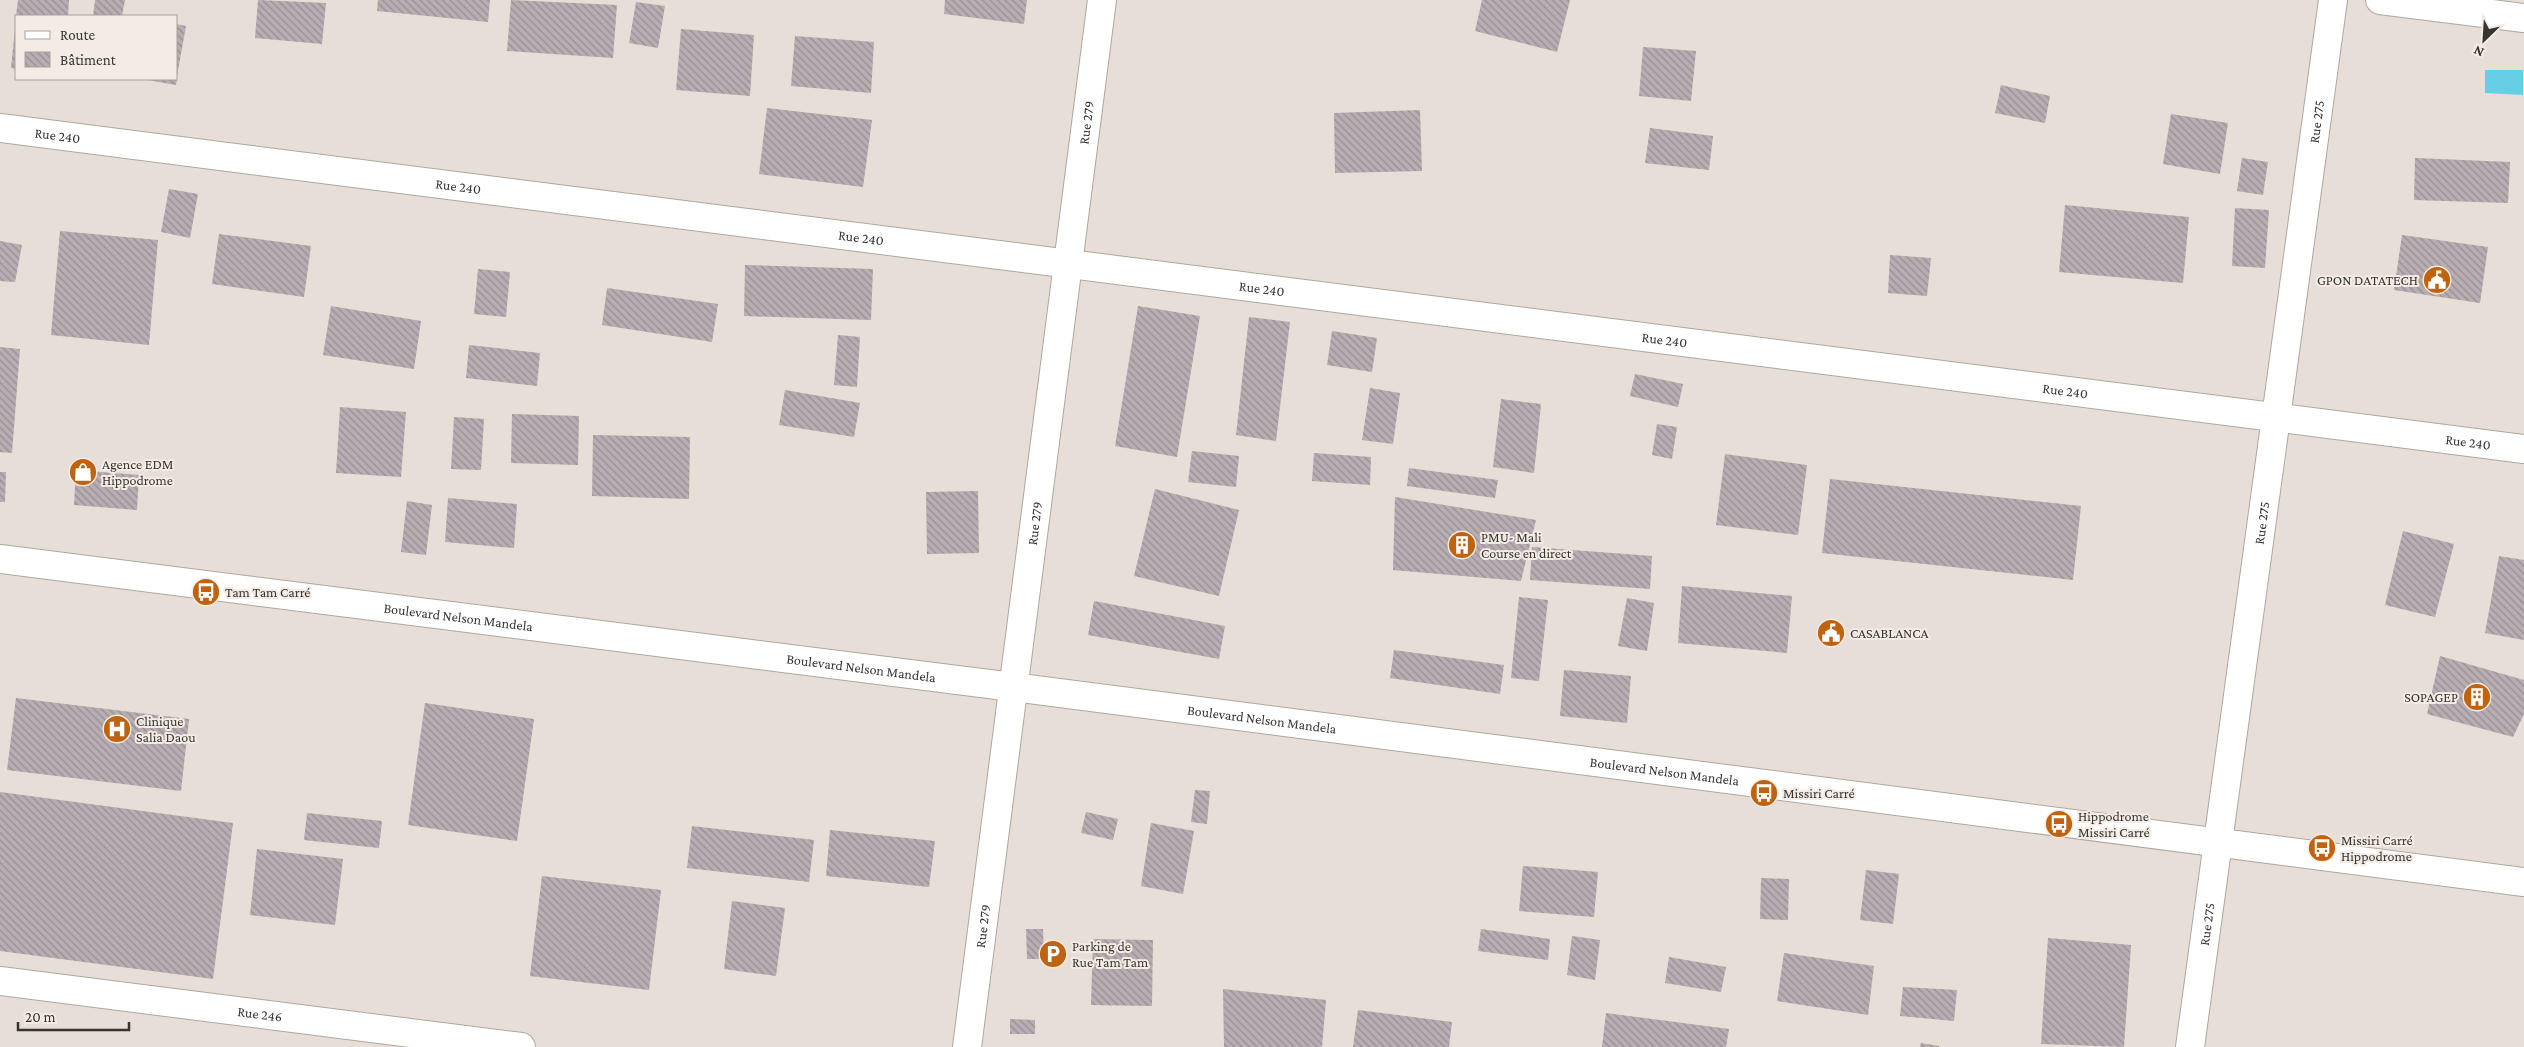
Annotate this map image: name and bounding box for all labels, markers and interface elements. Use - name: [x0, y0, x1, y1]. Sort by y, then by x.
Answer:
- legend: [15, 15, 178, 80]
- north arrow: [2459, 15, 2509, 65]
- text: Route: [60, 27, 95, 43]
- text: N: [2470, 42, 2486, 61]
- text: Bâtiment: [60, 52, 117, 68]
- street label: Rue 275: [2306, 99, 2327, 144]
- street label: Rue 279: [1075, 100, 1097, 145]
- street label: Rue 240: [34, 125, 81, 146]
- street label: Rue 240: [435, 175, 482, 197]
- street label: Rue 240: [837, 227, 885, 248]
- public building icon: GPON DATATECH: [2422, 265, 2452, 295]
- place label: GPON DATATECH: [2317, 272, 2418, 288]
- street label: Rue 240: [1238, 278, 1286, 299]
- street label: Rue 240: [1641, 329, 1688, 351]
- street label: Rue 240: [2042, 380, 2089, 401]
- street label: Rue 240: [2445, 431, 2492, 453]
- place label: Agence EDM Hippodrome: [102, 456, 173, 488]
- shop icon: Agence EDM Hippodrome: [68, 457, 98, 487]
- street label: Rue 275: [2251, 500, 2272, 545]
- street label: Rue 279: [1024, 501, 1045, 546]
- place label: PMU- Mali Course en direct: [1481, 529, 1572, 561]
- building icon: PMU- Mali Course en direct: [1447, 530, 1477, 560]
- bus stop icon: Tam Tam Carré: [191, 577, 221, 607]
- place label: Tam Tam Carré: [225, 584, 310, 600]
- street label: Boulevard Nelson Mandela: [383, 600, 534, 634]
- public building icon: CASABLANCA: [1816, 618, 1846, 648]
- place label: CASABLANCA: [1850, 625, 1928, 641]
- street label: Boulevard Nelson Mandela: [786, 650, 937, 685]
- building icon: SOPAGEP: [2462, 682, 2492, 712]
- place label: SOPAGEP: [2404, 689, 2458, 705]
- street label: Boulevard Nelson Mandela: [1186, 702, 1338, 737]
- place label: Clinique Salia Daou: [136, 713, 196, 745]
- hospital icon: Clinique Salia Daou: [102, 714, 132, 744]
- street label: Boulevard Nelson Mandela: [1589, 754, 1741, 789]
- bus stop icon: Missiri Carré: [1749, 778, 1779, 808]
- place label: Missiri Carré: [1783, 785, 1855, 801]
- place label: Hippodrome Missiri Carré: [2078, 808, 2150, 840]
- bus stop icon: Hippodrome Missiri Carré: [2044, 809, 2074, 839]
- place label: Missiri Carré Hippodrome: [2341, 832, 2413, 864]
- bus stop icon: Missiri Carré Hippodrome: [2307, 833, 2337, 863]
- street label: Rue 275: [2196, 902, 2218, 947]
- street label: Rue 279: [972, 903, 993, 949]
- place label: Parking de Rue Tam Tam: [1072, 938, 1148, 970]
- parking icon: Parking de Rue Tam Tam: [1038, 939, 1068, 969]
- scale bar: [18, 1000, 129, 1032]
- street label: Rue 246: [237, 1003, 283, 1025]
- text: 20 m: [25, 1009, 56, 1025]

